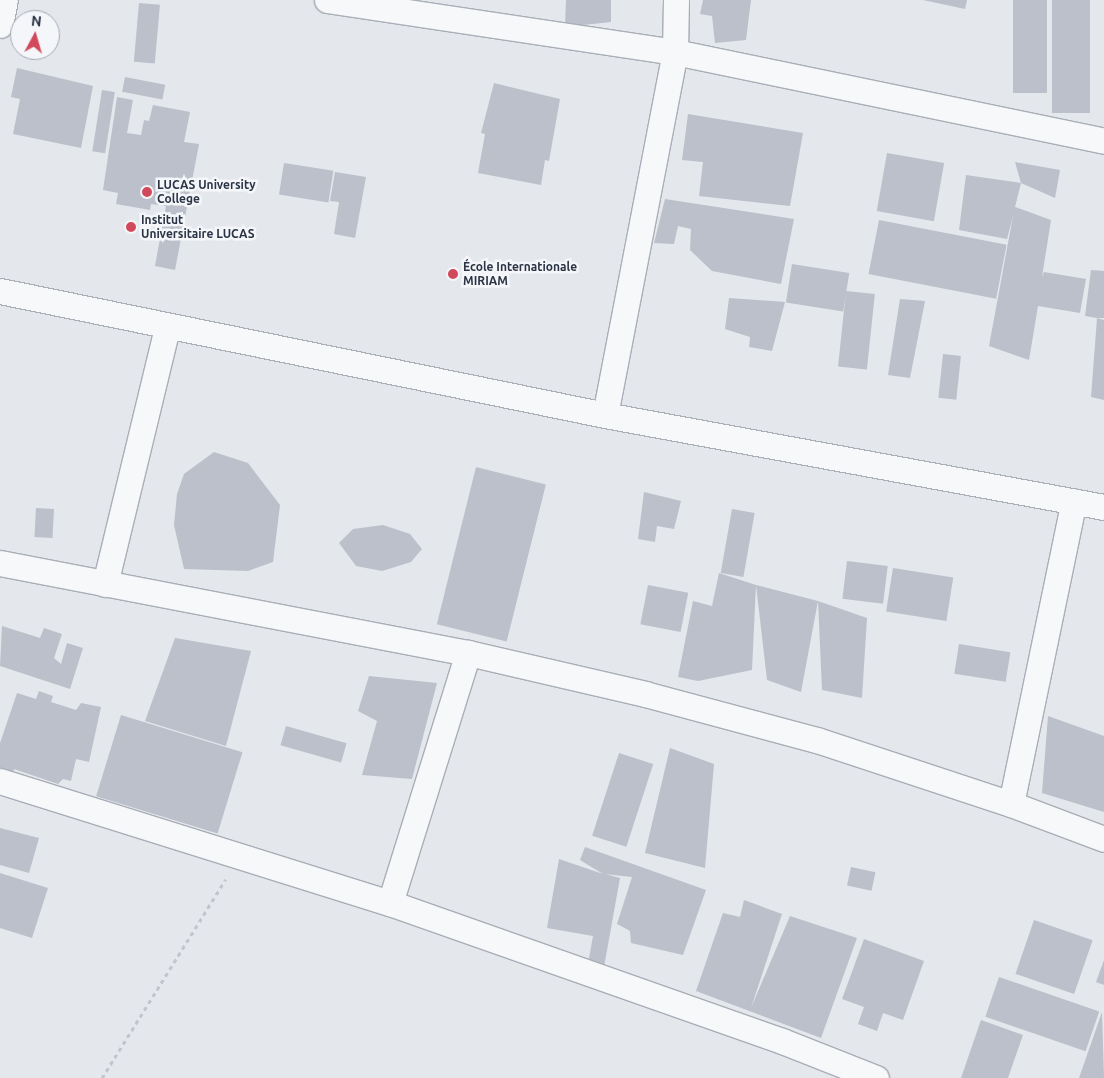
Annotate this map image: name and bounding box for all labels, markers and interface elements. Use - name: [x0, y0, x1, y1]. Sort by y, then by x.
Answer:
- north arrow: [10, 10, 60, 60]
- text: N: [30, 13, 42, 30]
- place label: LUCAS University College: [157, 178, 256, 206]
- marker: LUCAS University College: [141, 186, 153, 198]
- place label: Institut Universitaire LUCAS: [141, 213, 255, 241]
- marker: Institut Universitaire LUCAS: [125, 221, 137, 233]
- place label: École Internationale MIRIAM: [463, 260, 577, 288]
- marker: École Internationale MIRIAM: [447, 268, 459, 280]

